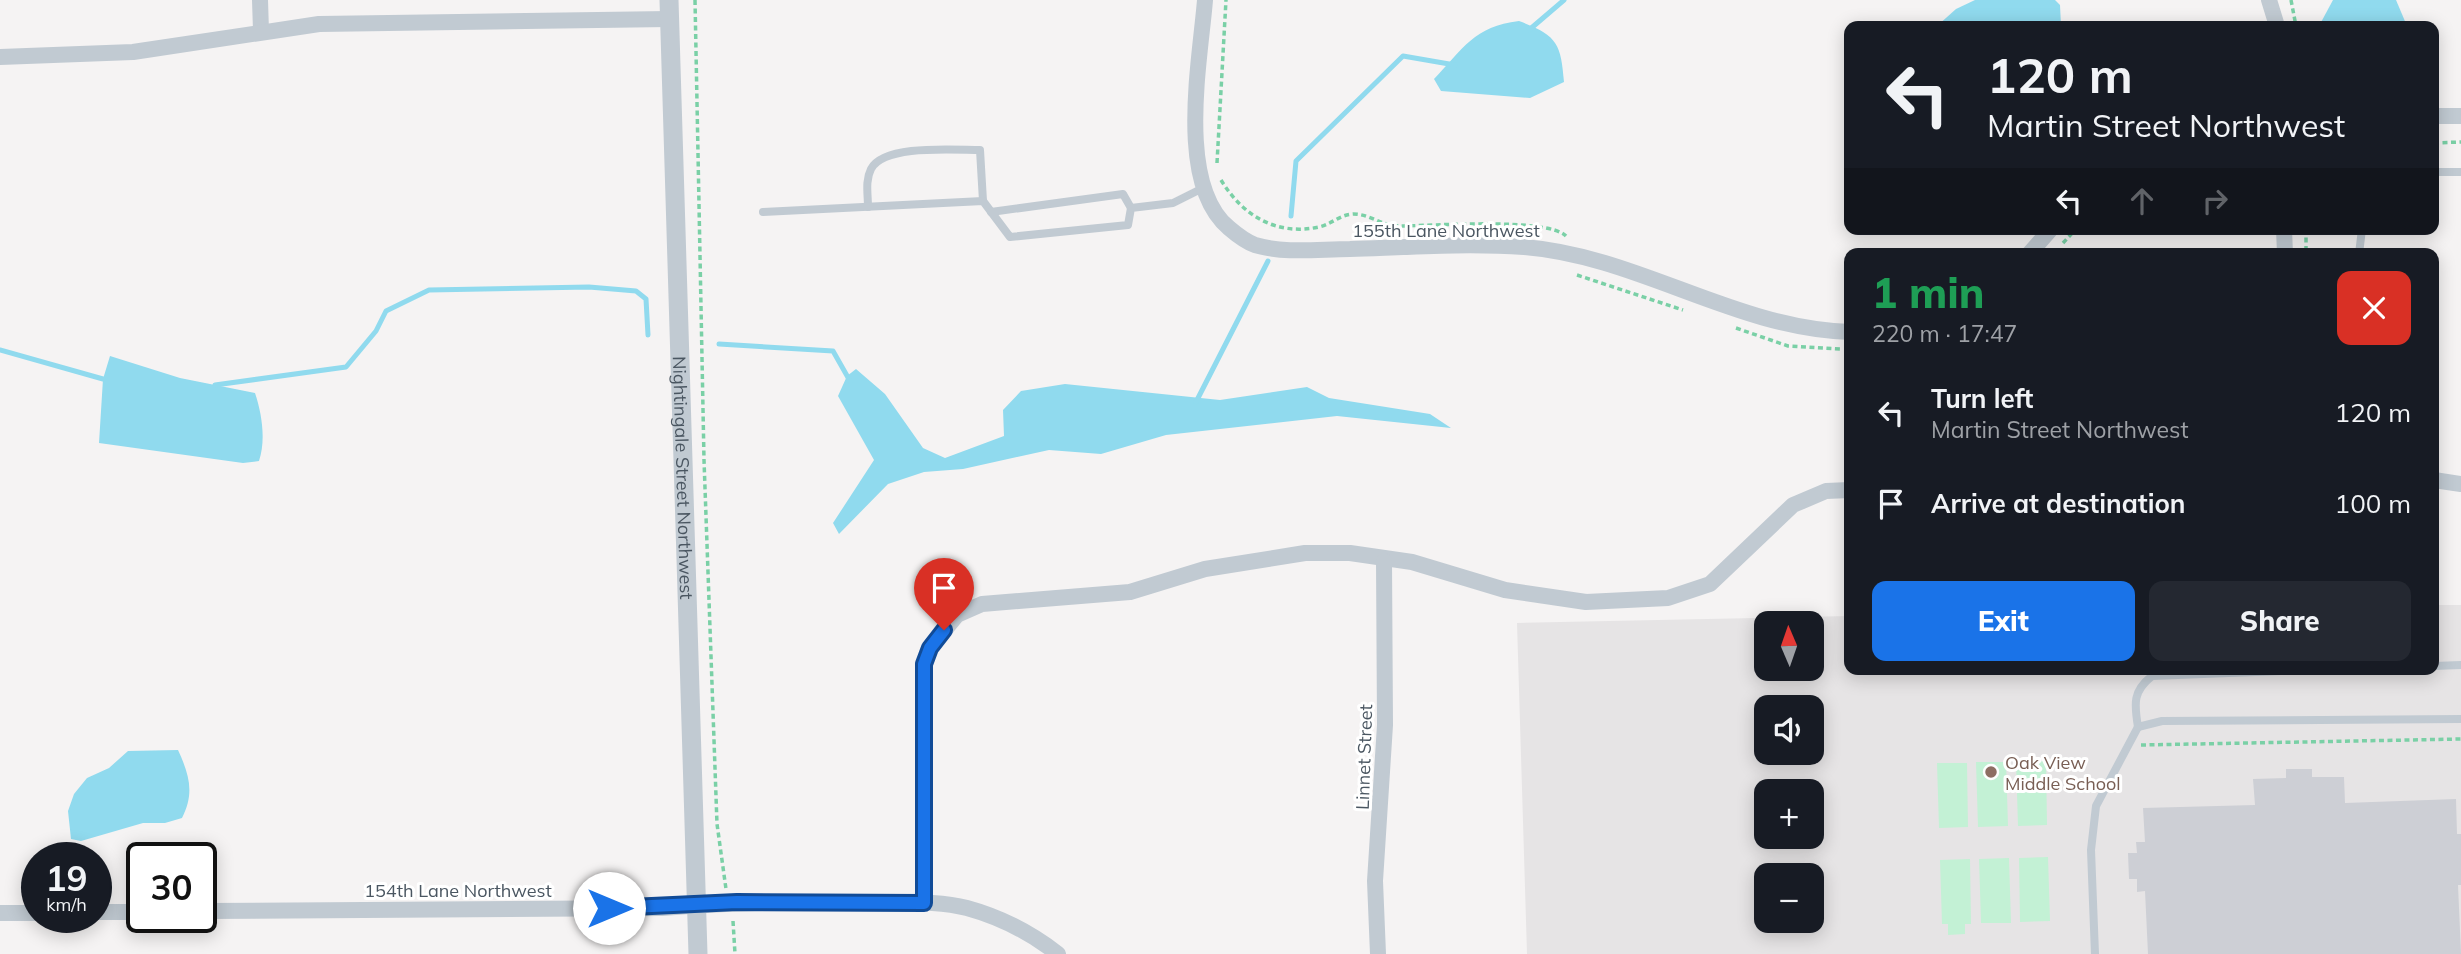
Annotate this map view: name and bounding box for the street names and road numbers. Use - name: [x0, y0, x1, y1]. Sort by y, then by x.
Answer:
- street label: 155th Lane Northwest: [1352, 219, 1540, 242]
- street label: Nightingale Street Northwest: [668, 356, 699, 600]
- street label: Linnet Street: [1351, 704, 1377, 810]
- street label: 154th Lane Northwest: [364, 879, 552, 902]

